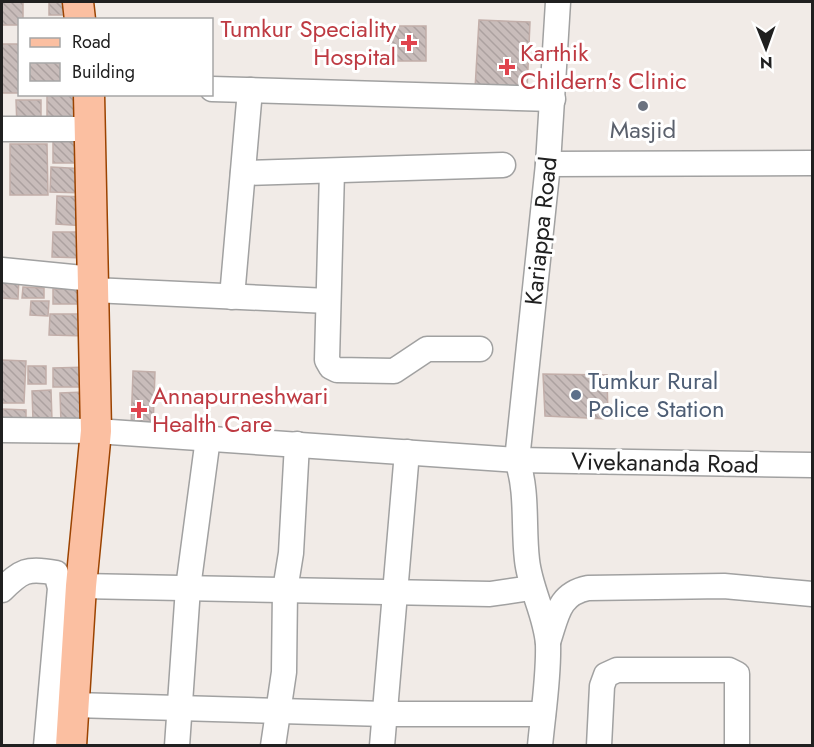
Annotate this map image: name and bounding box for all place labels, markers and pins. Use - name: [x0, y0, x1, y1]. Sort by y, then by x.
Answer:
- place label: Tumkur Speciality Hospital: [221, 11, 396, 74]
- marker: Tumkur Speciality Hospital: [400, 34, 418, 52]
- place label: Karthik Childern's Clinic: [520, 35, 687, 98]
- marker: Karthik Childern's Clinic: [498, 58, 516, 76]
- marker: Masjid: [636, 99, 650, 113]
- place label: Masjid: [610, 112, 676, 147]
- place label: Tumkur Rural Police Station: [588, 363, 725, 426]
- place label: Annapurneshwari Health Care: [152, 378, 329, 441]
- marker: Tumkur Rural Police Station: [569, 388, 583, 402]
- marker: Annapurneshwari Health Care: [130, 401, 148, 419]

